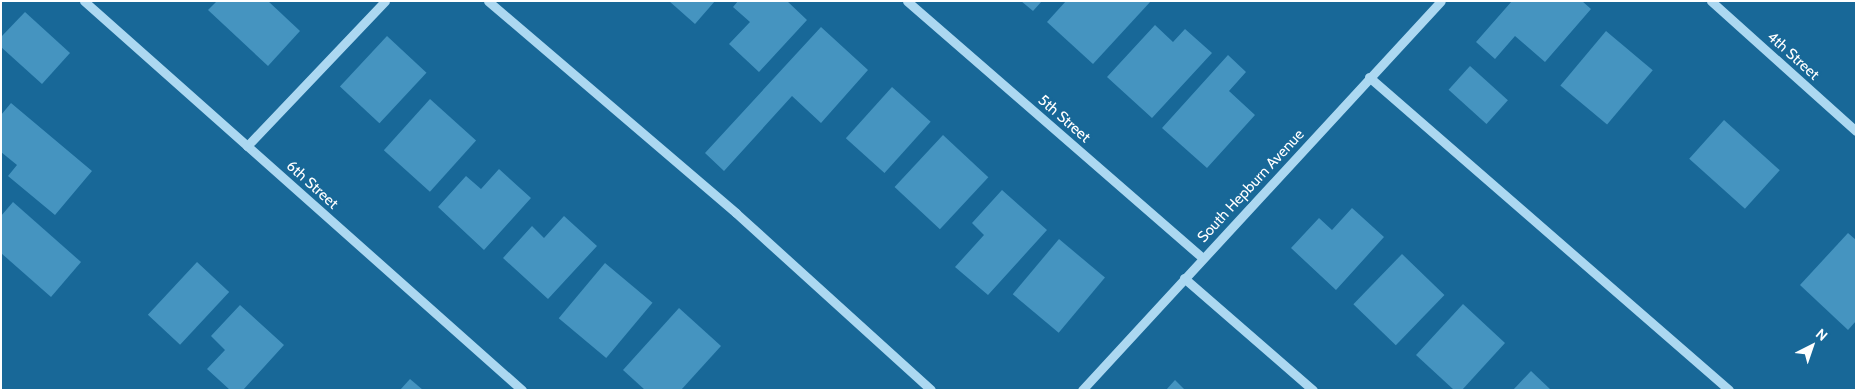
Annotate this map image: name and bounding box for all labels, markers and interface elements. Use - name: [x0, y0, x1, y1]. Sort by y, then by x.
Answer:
- street label: 4th Street: [1763, 28, 1823, 84]
- street label: 5th Street: [1034, 91, 1094, 147]
- street label: South Hepburn Avenue: [1194, 126, 1308, 246]
- street label: 6th Street: [282, 157, 342, 213]
- north arrow: [1787, 321, 1837, 371]
- text: N: [1812, 325, 1831, 345]

